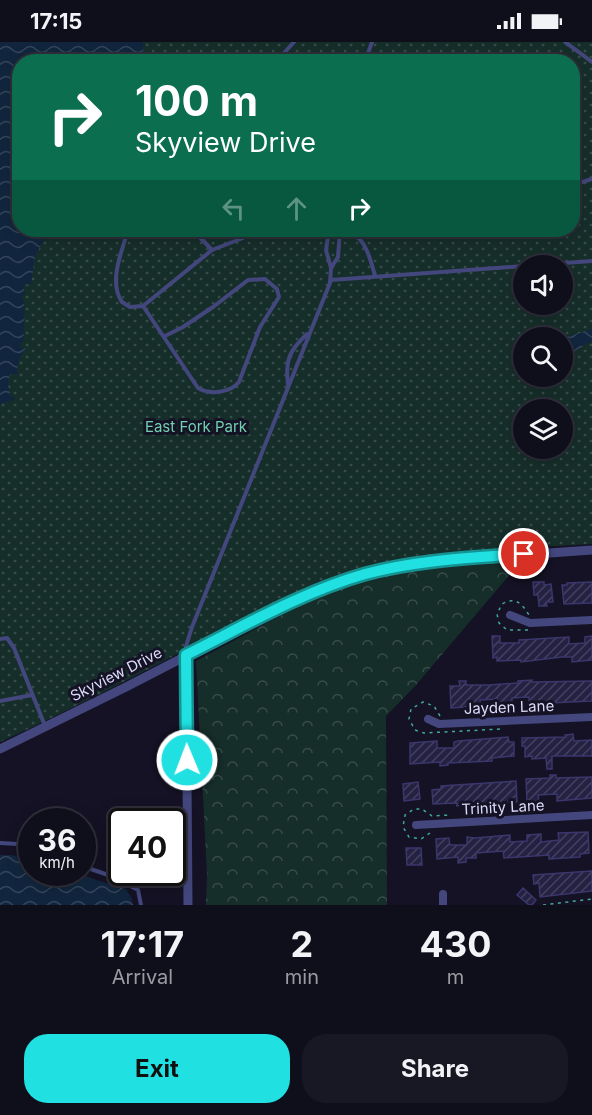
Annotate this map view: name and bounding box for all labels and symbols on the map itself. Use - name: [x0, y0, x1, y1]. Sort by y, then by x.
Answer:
- park label: East Fork Park: [145, 417, 248, 436]
- pin: [498, 528, 549, 579]
- street label: Skyview Drive: [67, 643, 165, 705]
- street label: Jayden Lane: [463, 696, 555, 718]
- position arrow: [155, 728, 219, 792]
- street label: Trinity Lane: [461, 795, 545, 819]
- speed limit sign: 40: [108, 808, 186, 886]

